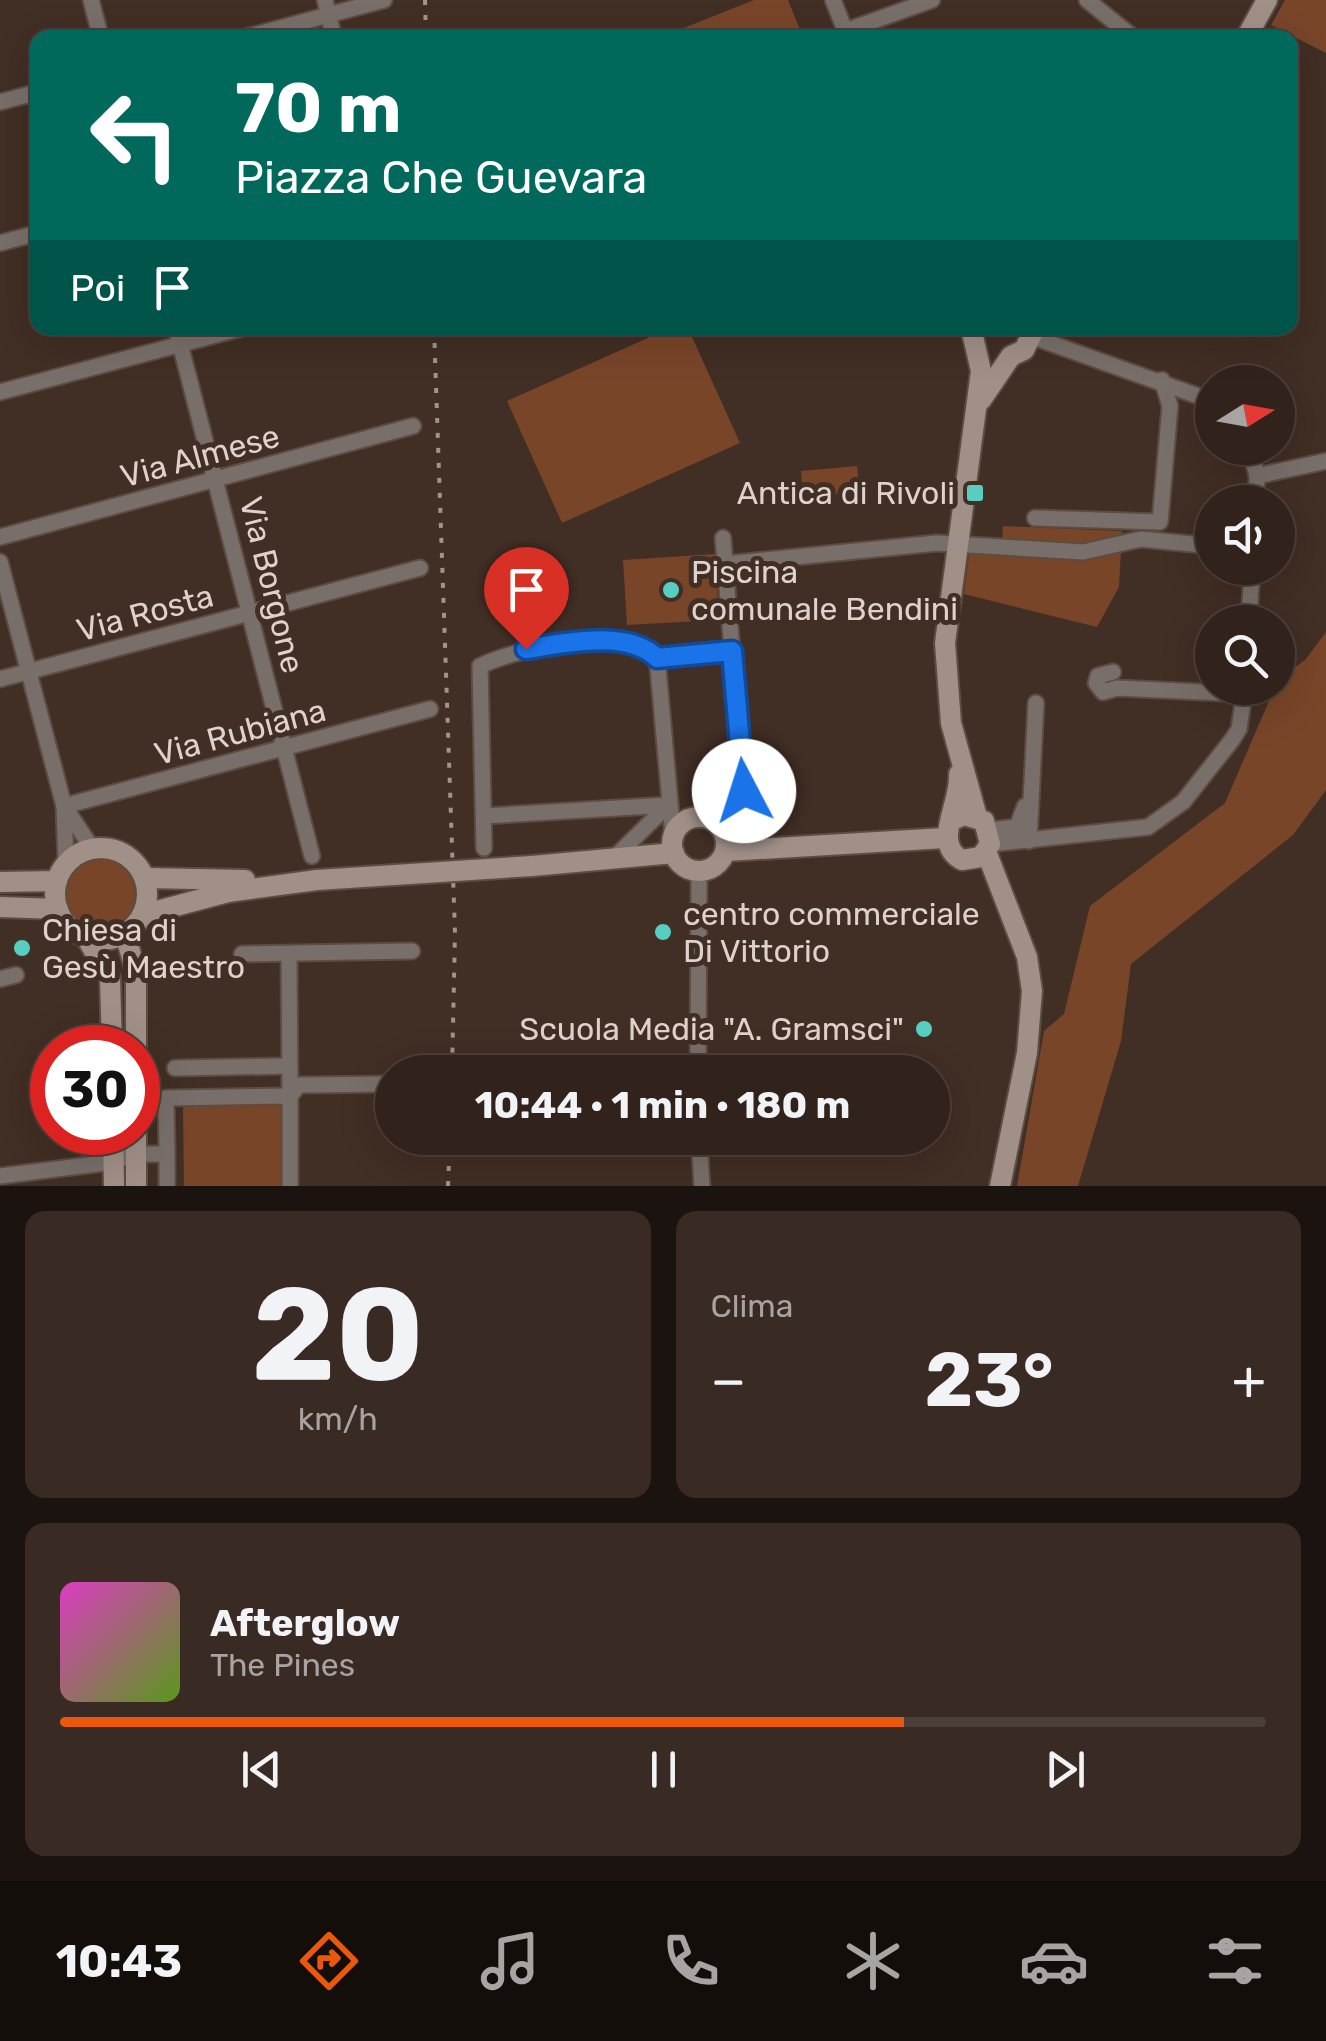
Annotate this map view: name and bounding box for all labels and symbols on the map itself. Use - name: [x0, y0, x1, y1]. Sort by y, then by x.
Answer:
- north arrow: [1195, 365, 1295, 465]
- street label: Via Almese: [116, 417, 284, 495]
- place label: Antica di Rivoli: [737, 474, 955, 512]
- marker: Antica di Rivoli: [964, 482, 986, 504]
- street label: Via Borgone: [232, 493, 312, 677]
- pin: [484, 547, 569, 650]
- place label: Piscina comunale Bendini: [691, 553, 958, 628]
- street label: Via Rosta: [73, 577, 217, 649]
- marker: Piscina comunale Bendini: [660, 579, 682, 601]
- street label: Via Rubiana: [150, 691, 330, 773]
- position arrow: [692, 739, 796, 843]
- place label: centro commerciale Di Vittorio: [683, 895, 980, 970]
- place label: Chiesa di Gesù Maestro: [42, 911, 245, 986]
- marker: centro commerciale Di Vittorio: [652, 921, 674, 943]
- marker: Chiesa di Gesù Maestro: [11, 937, 33, 959]
- place label: Scuola Media "A. Gramsci": [519, 1010, 904, 1048]
- marker: Scuola Media "A. Gramsci": [913, 1018, 935, 1040]
- speed limit sign: 30: [30, 1025, 160, 1155]

